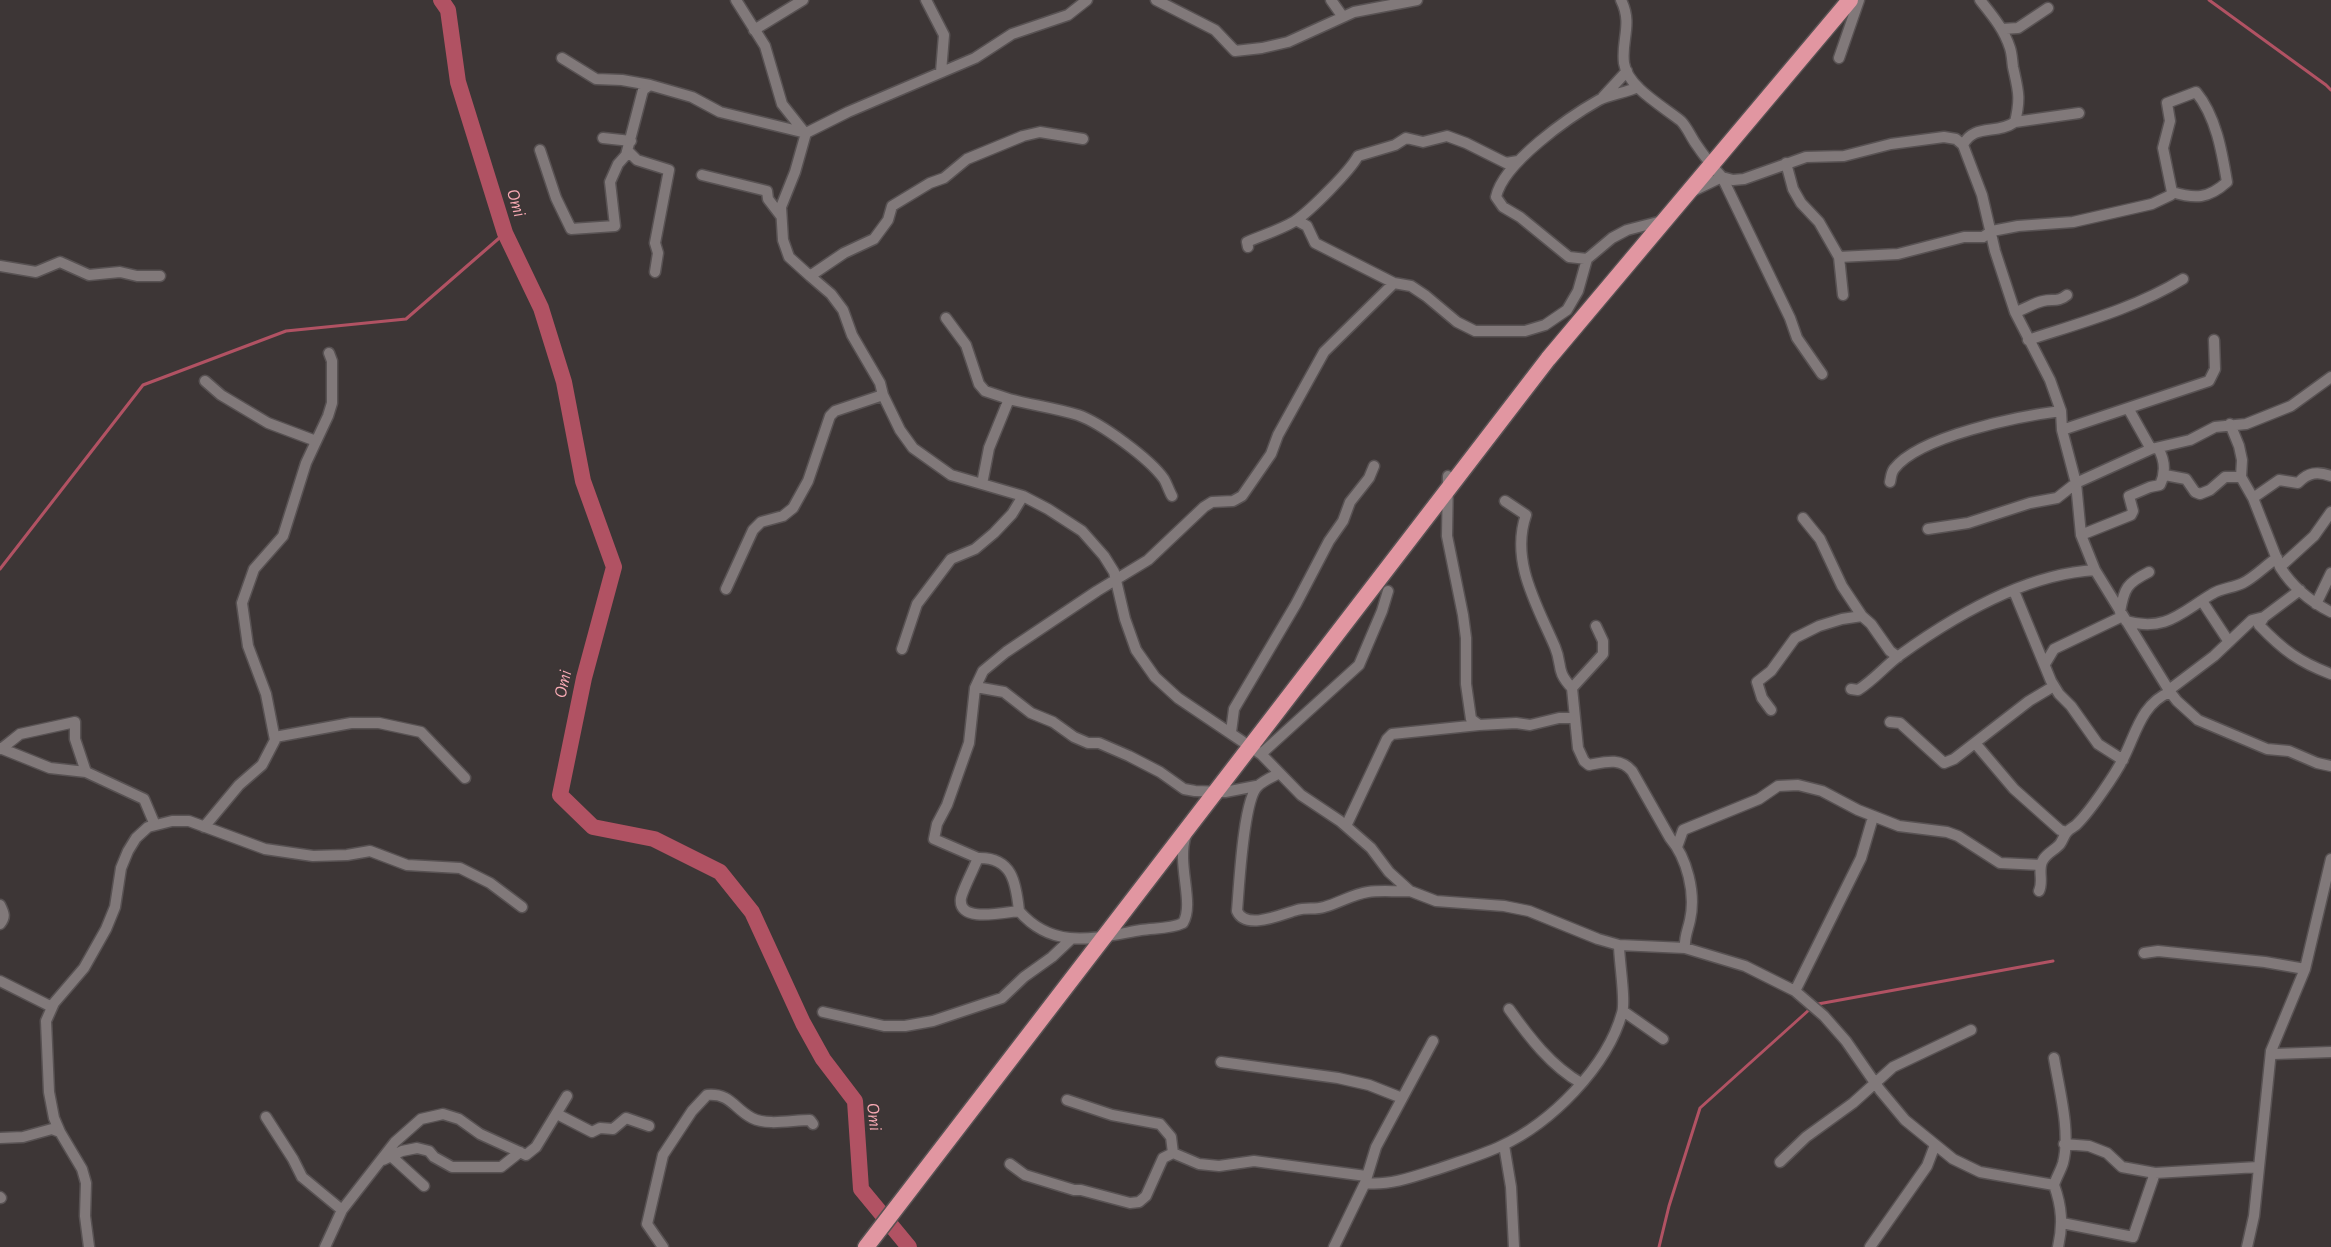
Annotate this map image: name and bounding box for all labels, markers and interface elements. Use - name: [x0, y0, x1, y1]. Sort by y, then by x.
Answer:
- water label: Omi: [502, 187, 530, 219]
- water label: Omi: [549, 668, 577, 700]
- water label: Omi: [862, 1102, 886, 1132]

